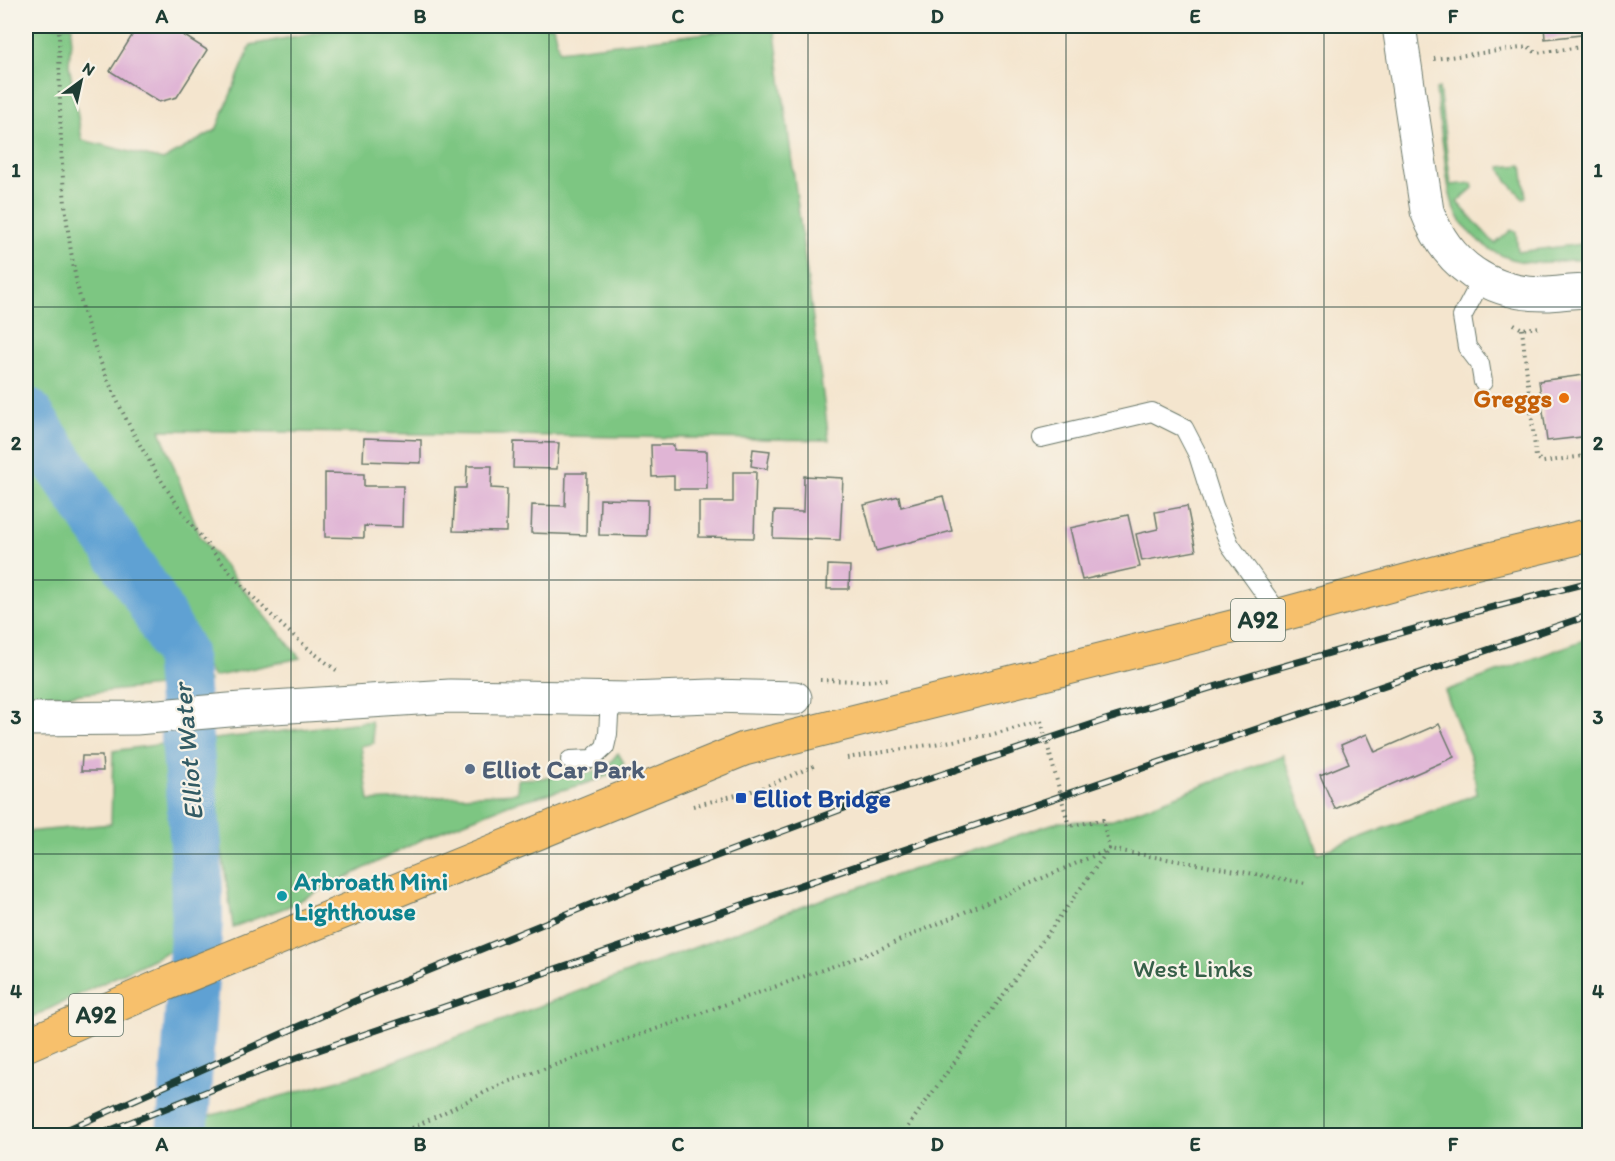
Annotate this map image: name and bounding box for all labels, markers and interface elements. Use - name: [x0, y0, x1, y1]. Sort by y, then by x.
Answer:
- text: A: [155, 4, 169, 28]
- text: B: [414, 4, 427, 28]
- text: C: [672, 4, 685, 28]
- text: D: [930, 4, 944, 28]
- text: E: [1189, 4, 1201, 28]
- text: F: [1448, 4, 1459, 28]
- north arrow: [51, 51, 111, 111]
- text: N: [79, 58, 99, 80]
- text: 1: [11, 158, 21, 182]
- text: 1: [1593, 158, 1603, 182]
- place label: Greggs: [1473, 382, 1552, 414]
- marker: Greggs: [1557, 391, 1571, 405]
- text: 2: [11, 431, 22, 455]
- text: 2: [1593, 431, 1604, 455]
- road number: A92: [1231, 599, 1285, 641]
- water label: Elliot Water: [165, 679, 210, 822]
- text: 3: [11, 705, 22, 729]
- text: 3: [1593, 705, 1604, 729]
- place label: Elliot Car Park: [482, 753, 645, 785]
- marker: Elliot Car Park: [463, 762, 477, 776]
- place label: Elliot Bridge: [753, 782, 891, 814]
- marker: Elliot Bridge: [734, 791, 748, 805]
- place label: Arbroath Mini Lighthouse: [293, 865, 448, 927]
- marker: Arbroath Mini Lighthouse: [275, 889, 289, 903]
- park label: West Links: [1133, 952, 1253, 984]
- text: 4: [10, 979, 22, 1003]
- text: 4: [1592, 979, 1604, 1003]
- road number: A92: [69, 994, 123, 1036]
- text: A: [155, 1132, 169, 1156]
- text: B: [414, 1132, 427, 1156]
- text: C: [672, 1132, 685, 1156]
- text: D: [930, 1132, 944, 1156]
- text: E: [1189, 1132, 1201, 1156]
- text: F: [1448, 1132, 1459, 1156]

